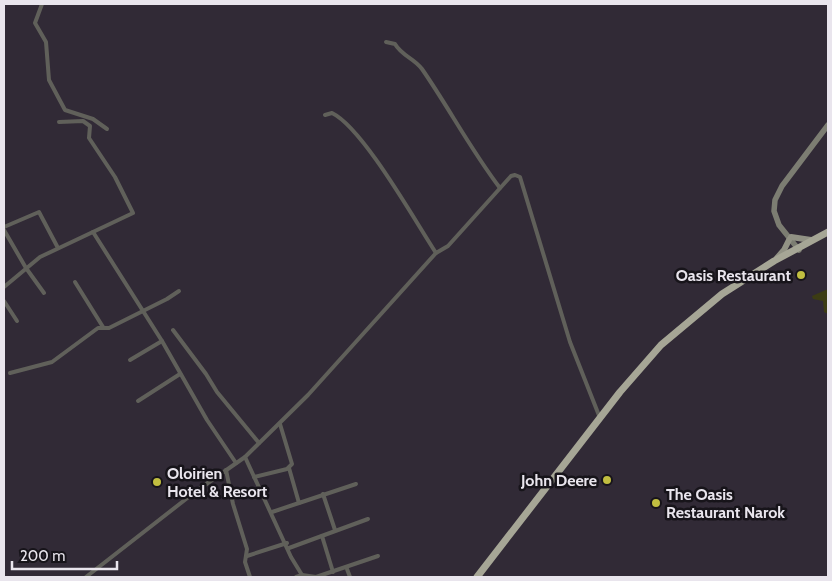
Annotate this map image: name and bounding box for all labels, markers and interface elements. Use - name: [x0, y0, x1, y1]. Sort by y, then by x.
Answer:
- place label: Oasis Restaurant: [676, 266, 791, 285]
- marker: Oasis Restaurant: [795, 269, 807, 281]
- place label: Oloirien Hotel & Resort: [167, 464, 268, 501]
- place label: John Deere: [520, 471, 597, 490]
- marker: John Deere: [601, 474, 613, 486]
- marker: Oloirien Hotel & Resort: [151, 476, 163, 488]
- place label: The Oasis Restaurant Narok: [666, 485, 785, 522]
- marker: The Oasis Restaurant Narok: [650, 497, 662, 509]
- scale bar: [12, 538, 118, 570]
- text: 200 m: [20, 547, 65, 565]

